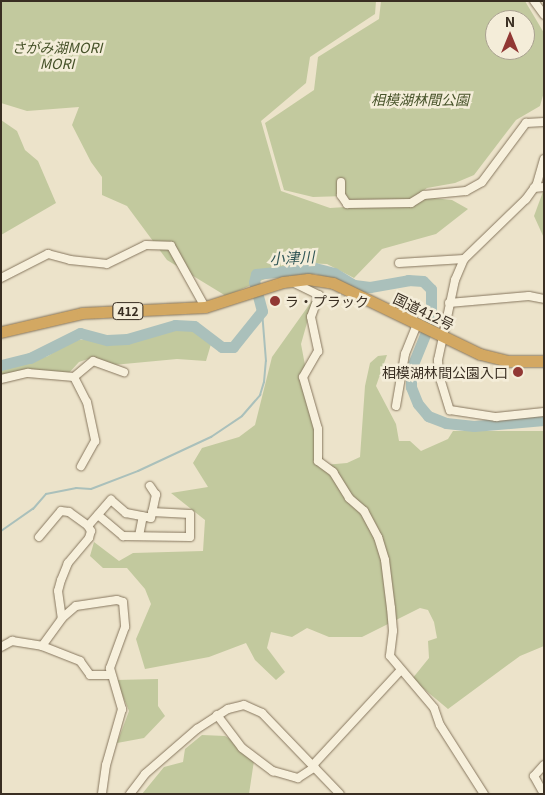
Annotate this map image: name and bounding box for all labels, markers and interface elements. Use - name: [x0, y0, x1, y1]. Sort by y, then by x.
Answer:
- north arrow: [485, 10, 535, 60]
- text: N: [505, 11, 515, 31]
- park label: さがみ湖MORI MORI: [12, 39, 102, 72]
- park label: 相模湖林間公園: [371, 91, 469, 107]
- water label: 小津川: [269, 247, 315, 267]
- street label: 国道412号: [391, 289, 457, 333]
- place label: ラ・プラック: [285, 293, 369, 309]
- marker: ラ・プラック: [269, 295, 281, 307]
- road number: 412: [112, 302, 144, 321]
- place label: 相模湖林間公園入口: [382, 364, 508, 380]
- marker: 相模湖林間公園入口: [512, 366, 524, 378]

